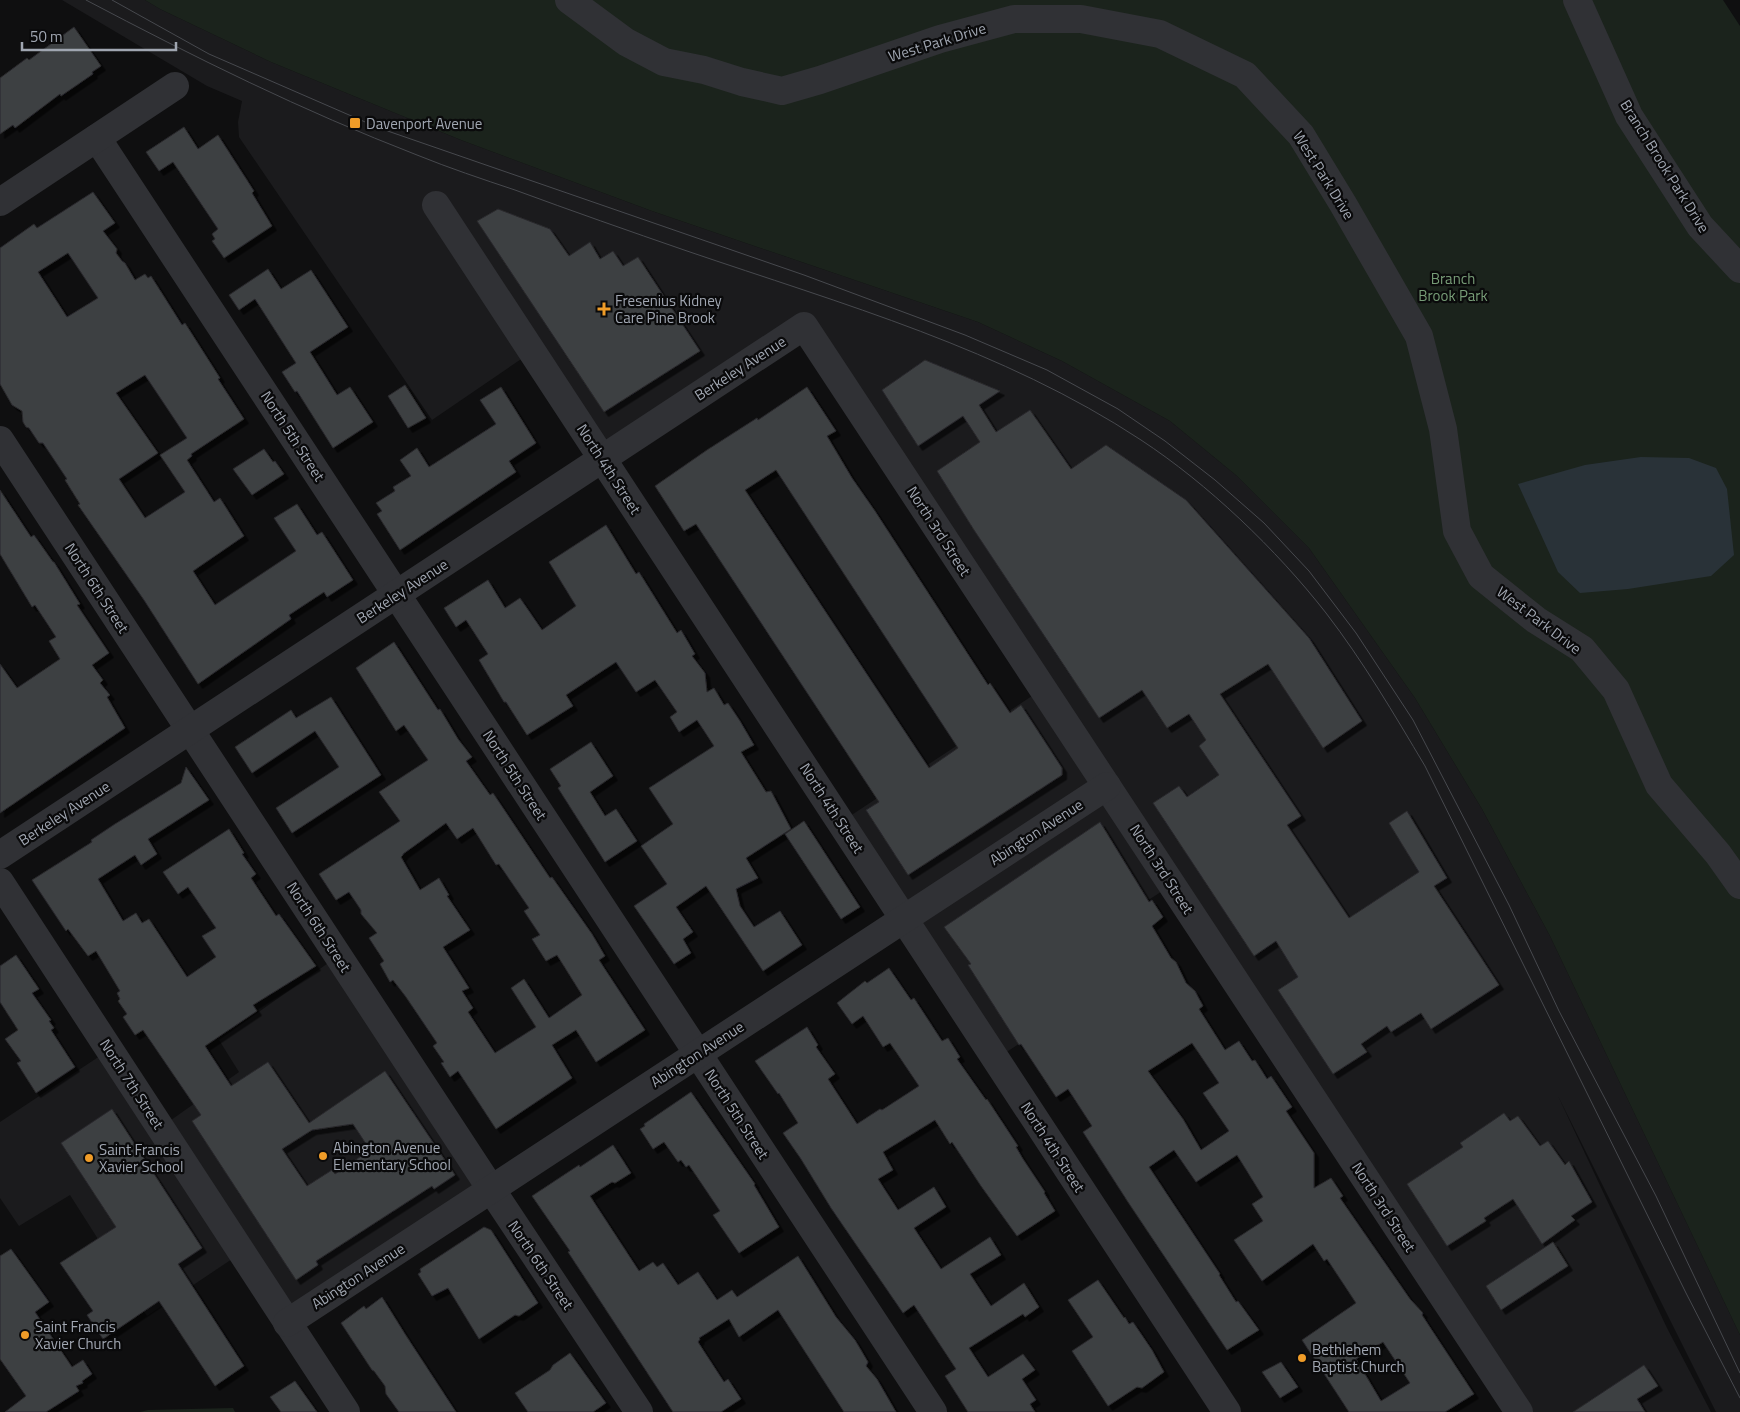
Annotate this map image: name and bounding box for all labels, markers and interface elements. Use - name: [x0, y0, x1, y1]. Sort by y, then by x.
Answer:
- street label: West Park Drive: [885, 16, 989, 68]
- scale bar: [22, 20, 176, 52]
- text: 50 m: [30, 25, 63, 48]
- street label: Branch Brook Park Drive: [1615, 95, 1715, 237]
- place label: Davenport Avenue: [366, 112, 482, 135]
- marker: Davenport Avenue: [348, 116, 362, 130]
- street label: West Park Drive: [1288, 126, 1360, 224]
- park label: Branch Brook Park: [1418, 267, 1488, 307]
- place label: Fresenius Kidney Care Pine Brook: [615, 289, 722, 329]
- marker: Fresenius Kidney Care Pine Brook: [597, 302, 611, 316]
- street label: Berkeley Avenue: [690, 330, 790, 406]
- street label: North 5th Street: [255, 386, 331, 486]
- street label: North 4th Street: [571, 419, 647, 519]
- street label: North 3rd Street: [901, 481, 977, 581]
- street label: North 6th Street: [59, 538, 135, 638]
- street label: Berkeley Avenue: [352, 553, 452, 629]
- street label: West Park Drive: [1492, 580, 1586, 660]
- street label: North 5th Street: [477, 725, 553, 825]
- street label: North 4th Street: [794, 758, 870, 858]
- street label: Berkeley Avenue: [14, 775, 114, 851]
- street label: Abington Avenue: [985, 793, 1087, 871]
- street label: North 3rd Street: [1124, 819, 1200, 919]
- street label: North 6th Street: [281, 877, 357, 977]
- street label: Abington Avenue: [646, 1015, 748, 1093]
- street label: North 7th Street: [94, 1034, 170, 1134]
- street label: North 5th Street: [699, 1064, 775, 1164]
- street label: North 4th Street: [1015, 1097, 1091, 1197]
- place label: Abington Avenue Elementary School: [333, 1136, 451, 1176]
- place label: Saint Francis Xavier School: [99, 1138, 183, 1178]
- marker: Abington Avenue Elementary School: [317, 1150, 329, 1162]
- marker: Saint Francis Xavier School: [83, 1152, 95, 1164]
- street label: North 3rd Street: [1346, 1157, 1422, 1257]
- street label: North 6th Street: [503, 1216, 580, 1315]
- street label: Abington Avenue: [307, 1237, 409, 1315]
- place label: Saint Francis Xavier Church: [35, 1315, 121, 1355]
- marker: Saint Francis Xavier Church: [19, 1329, 31, 1341]
- place label: Bethlehem Baptist Church: [1312, 1338, 1405, 1378]
- marker: Bethlehem Baptist Church: [1296, 1352, 1308, 1364]

